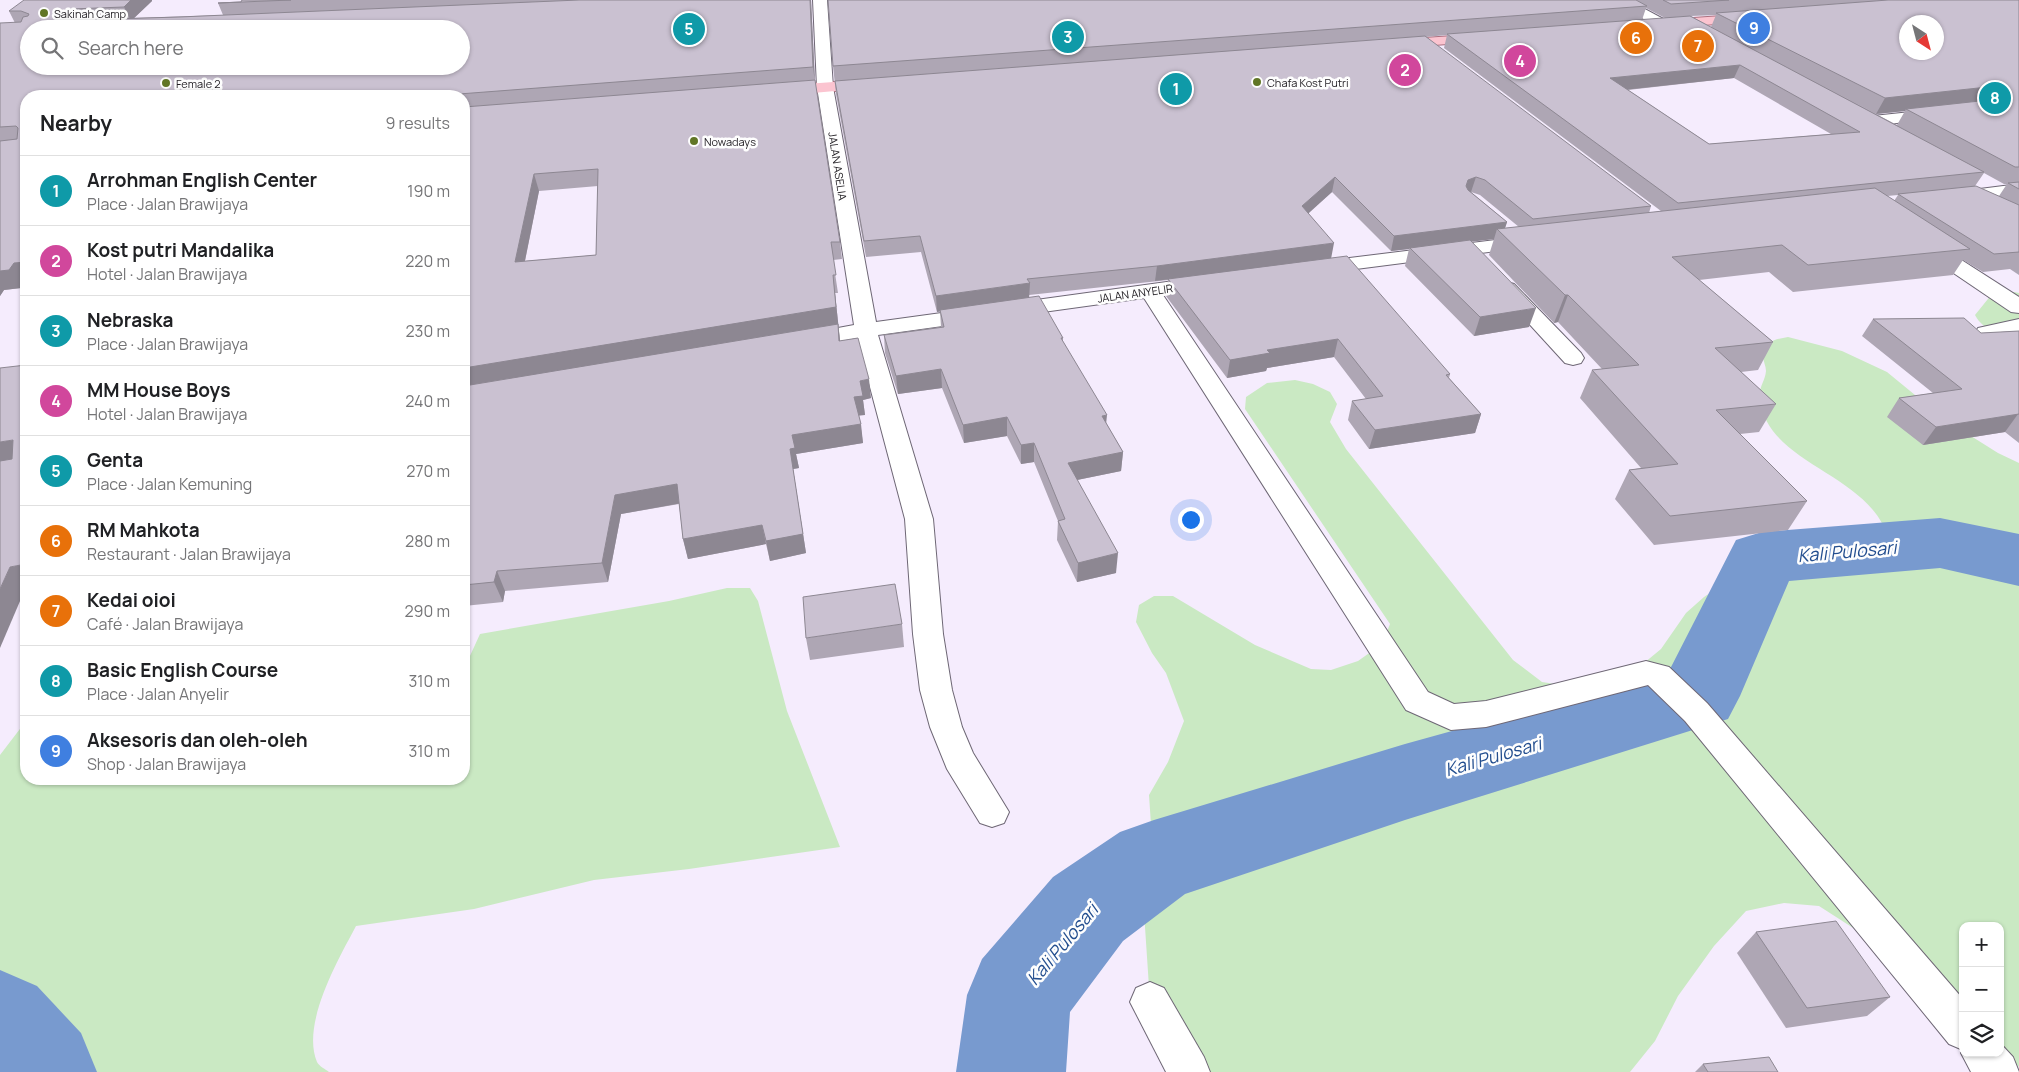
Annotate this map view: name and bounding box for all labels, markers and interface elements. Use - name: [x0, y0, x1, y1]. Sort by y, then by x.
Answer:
- place label: Sakinah Camp: [54, 6, 127, 21]
- marker: Sakinah Camp: [38, 7, 50, 19]
- pin: 9: [1738, 9, 1770, 47]
- pin: 5: [673, 10, 705, 48]
- north arrow: [1899, 15, 1944, 60]
- pin: 3: [1052, 18, 1084, 56]
- pin: 6: [1620, 19, 1652, 57]
- search box: [20, 20, 470, 75]
- pin: 7: [1682, 27, 1714, 65]
- icon: search: [38, 34, 66, 62]
- text: Search here: [78, 35, 184, 61]
- pin: 4: [1504, 42, 1536, 80]
- pin: 2: [1389, 51, 1421, 89]
- pin: 1: [1160, 70, 1192, 108]
- place label: Chafa Kost Putri: [1267, 75, 1349, 90]
- place label: Female 2: [176, 76, 221, 91]
- marker: Chafa Kost Putri: [1251, 76, 1263, 88]
- marker: Female 2: [160, 77, 172, 89]
- pin: 8: [1979, 79, 2011, 117]
- text: Nearby: [40, 109, 112, 137]
- text: 9 results: [385, 112, 450, 134]
- street label: JALAN ASELIA: [825, 131, 851, 201]
- place label: Nowadays: [704, 134, 756, 149]
- marker: Nowadays: [688, 135, 700, 147]
- text: Arrohman English Center: [87, 167, 317, 193]
- text: 1: [52, 180, 60, 202]
- text: 190 m: [407, 180, 450, 202]
- text: Place · Jalan Brawijaya: [87, 193, 248, 215]
- text: Kost putri Mandalika: [87, 237, 274, 263]
- text: 2: [51, 250, 61, 272]
- text: 220 m: [405, 250, 450, 272]
- text: Hotel · Jalan Brawijaya: [87, 263, 248, 285]
- street label: JALAN ANYELIR: [1096, 280, 1174, 306]
- text: Nebraska: [87, 307, 174, 333]
- text: 3: [51, 320, 61, 342]
- text: 230 m: [406, 320, 450, 342]
- text: Place · Jalan Brawijaya: [87, 333, 248, 355]
- text: MM House Boys: [87, 377, 230, 403]
- text: 4: [51, 390, 61, 412]
- text: 240 m: [405, 390, 450, 412]
- text: Hotel · Jalan Brawijaya: [87, 403, 248, 425]
- text: Genta: [87, 447, 143, 473]
- text: 5: [51, 460, 61, 482]
- text: 270 m: [406, 460, 450, 482]
- text: Place · Jalan Kemuning: [87, 473, 252, 495]
- your location: [1178, 507, 1204, 533]
- text: RM Mahkota: [87, 517, 200, 543]
- text: 6: [51, 530, 61, 552]
- text: 280 m: [405, 530, 450, 552]
- water label: Kali Pulosari: [1797, 534, 1900, 567]
- text: Restaurant · Jalan Brawijaya: [87, 543, 291, 565]
- text: Kedai oioi: [87, 587, 176, 613]
- text: 7: [52, 600, 60, 622]
- text: 290 m: [404, 600, 450, 622]
- text: Café · Jalan Brawijaya: [87, 613, 243, 635]
- text: Basic English Course: [87, 657, 278, 683]
- text: 8: [51, 670, 61, 692]
- text: 310 m: [408, 670, 450, 692]
- text: Place · Jalan Anyelir: [87, 683, 229, 705]
- text: Aksesoris dan oleh-oleh: [87, 727, 308, 753]
- water label: Kali Pulosari: [1442, 730, 1547, 781]
- text: 9: [51, 740, 61, 762]
- text: 310 m: [408, 740, 450, 762]
- text: Shop · Jalan Brawijaya: [87, 753, 246, 775]
- water label: Kali Pulosari: [1021, 896, 1105, 990]
- map controls: [1959, 922, 2004, 1057]
- button: +: [1959, 922, 2004, 967]
- button: −: [1959, 967, 2004, 1012]
- button: layers: [1959, 1012, 2004, 1057]

